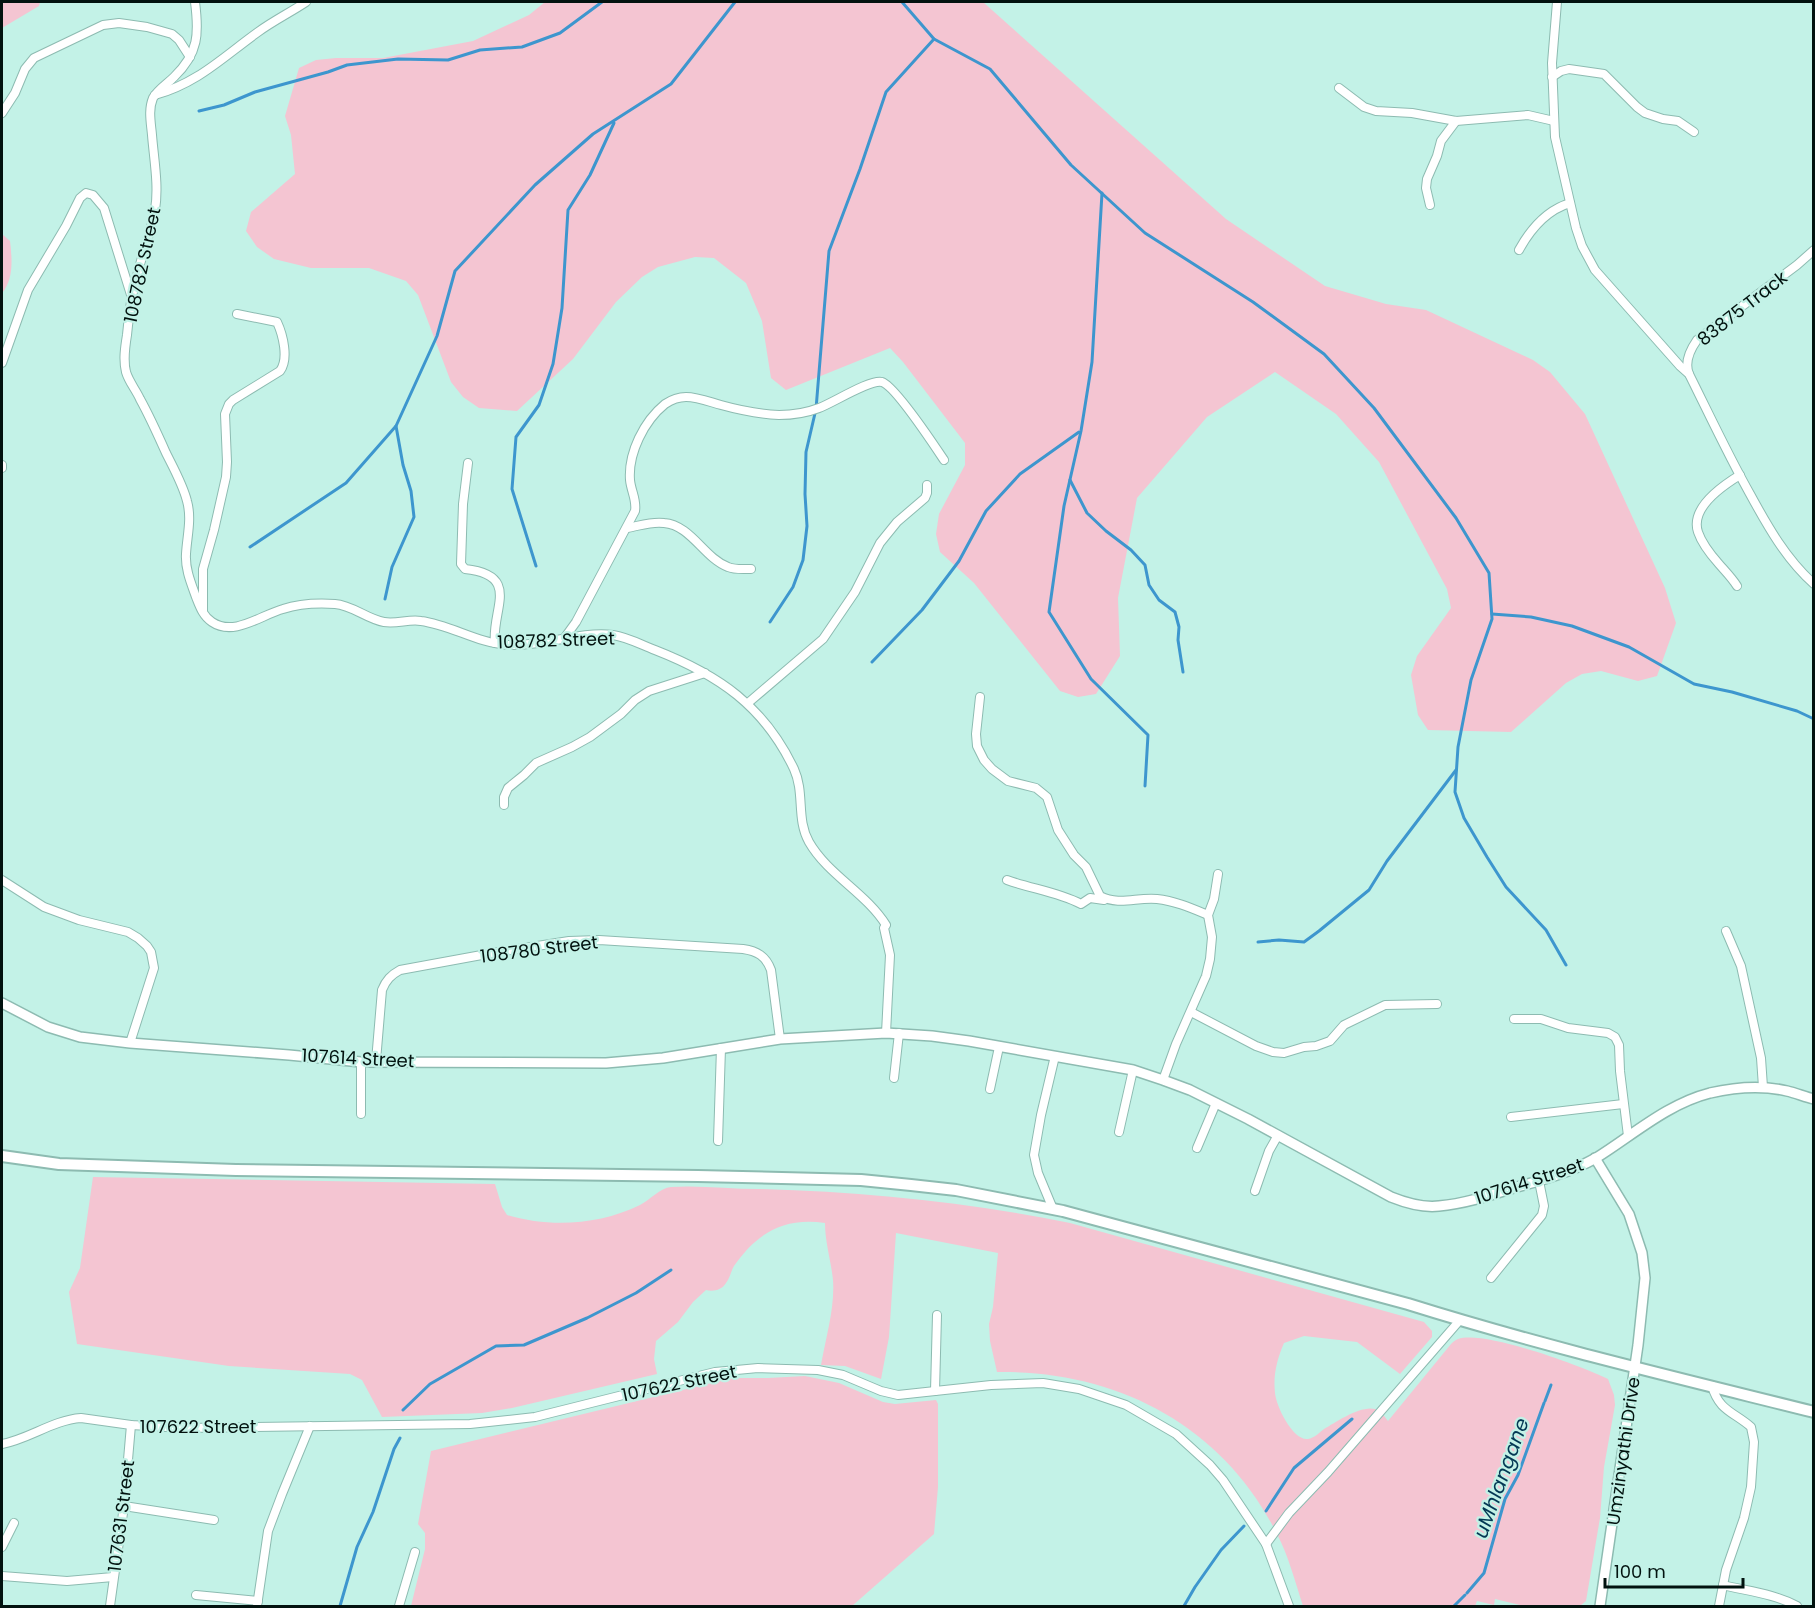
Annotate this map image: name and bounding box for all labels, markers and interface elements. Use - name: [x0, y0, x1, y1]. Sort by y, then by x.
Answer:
- street label: 108782 Street: [118, 205, 166, 325]
- street label: 83875 Track: [1692, 264, 1793, 351]
- street label: 108782 Street: [497, 625, 615, 655]
- street label: 108780 Street: [479, 929, 599, 969]
- street label: 107614 Street: [301, 1043, 415, 1073]
- street label: 107614 Street: [1471, 1152, 1587, 1210]
- street label: 107622 Street: [619, 1359, 739, 1407]
- street label: Umzinyathi Drive: [1600, 1375, 1646, 1527]
- street label: 107622 Street: [140, 1414, 256, 1439]
- water label: uMhlangane: [1466, 1414, 1536, 1542]
- street label: 107631 Street: [102, 1459, 140, 1573]
- scale bar: [1605, 1551, 1743, 1589]
- text: 100 m: [1614, 1559, 1666, 1584]

